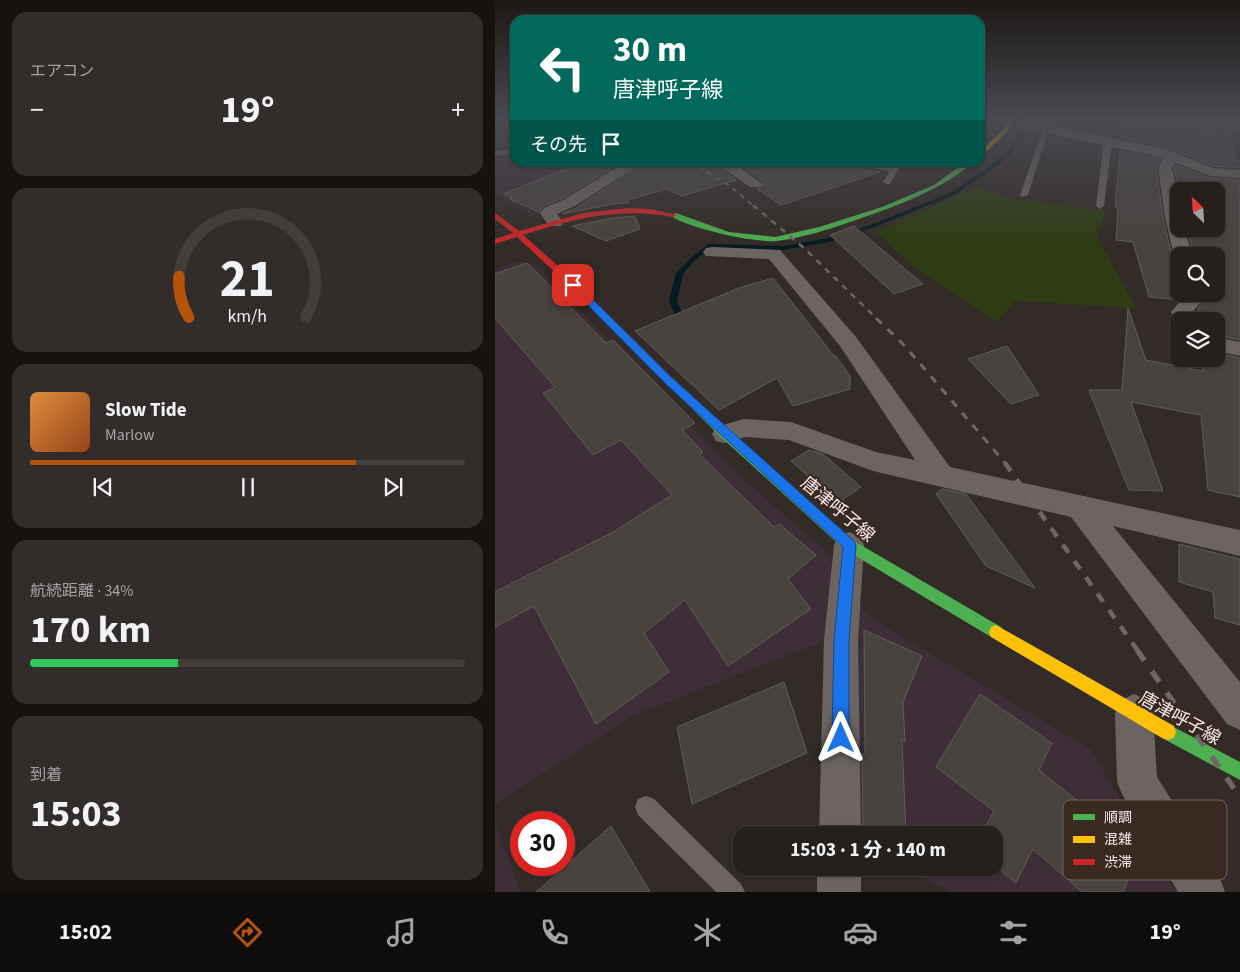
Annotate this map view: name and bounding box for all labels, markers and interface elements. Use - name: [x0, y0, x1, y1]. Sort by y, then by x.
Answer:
- text: 30 m: [613, 25, 687, 75]
- icon: left: [530, 35, 595, 100]
- text: エアコン: [30, 60, 94, 82]
- text: 唐津呼子線: [613, 74, 723, 106]
- text: 19°: [221, 83, 275, 137]
- text: −: [30, 90, 44, 130]
- text: +: [451, 90, 465, 130]
- icon: arrive: [597, 130, 625, 158]
- text: その先: [530, 132, 587, 159]
- north arrow: [1170, 182, 1225, 238]
- map controls: [1170, 182, 1225, 367]
- text: 21: [220, 243, 275, 317]
- button: search: [1170, 247, 1225, 302]
- pin: [552, 264, 594, 306]
- icon: arrive: [559, 271, 587, 299]
- text: km/h: [228, 304, 267, 329]
- button: layers: [1170, 312, 1225, 367]
- text: Slow Tide: [105, 397, 186, 424]
- text: Marlow: [105, 424, 154, 446]
- street label: 唐津呼子線: [795, 471, 880, 548]
- icon: previous: [89, 473, 117, 501]
- icon: pause: [234, 473, 262, 501]
- icon: next: [379, 473, 407, 501]
- text: 航続距離 · 34%: [30, 580, 133, 602]
- text: 170 km: [30, 603, 151, 657]
- street label: 唐津呼子線: [1134, 686, 1225, 751]
- position arrow: [814, 711, 866, 763]
- text: 到着: [30, 764, 62, 786]
- text: 15:03: [30, 787, 122, 841]
- legend: [1063, 800, 1227, 880]
- text: 順調: [1104, 808, 1132, 828]
- speed limit sign: 30: [510, 811, 575, 876]
- text: 混雑: [1104, 830, 1132, 850]
- text: 15:03 · 1 分 · 140 m: [790, 837, 946, 864]
- text: 渋滞: [1104, 853, 1132, 873]
- icon: directions: [230, 915, 265, 950]
- icon: music: [384, 915, 419, 950]
- icon: phone: [537, 915, 572, 950]
- icon: climate: [690, 915, 725, 950]
- icon: car: [843, 915, 878, 950]
- icon: filters: [996, 915, 1031, 950]
- text: 15:02: [59, 916, 112, 948]
- text: 19°: [1150, 916, 1181, 948]

